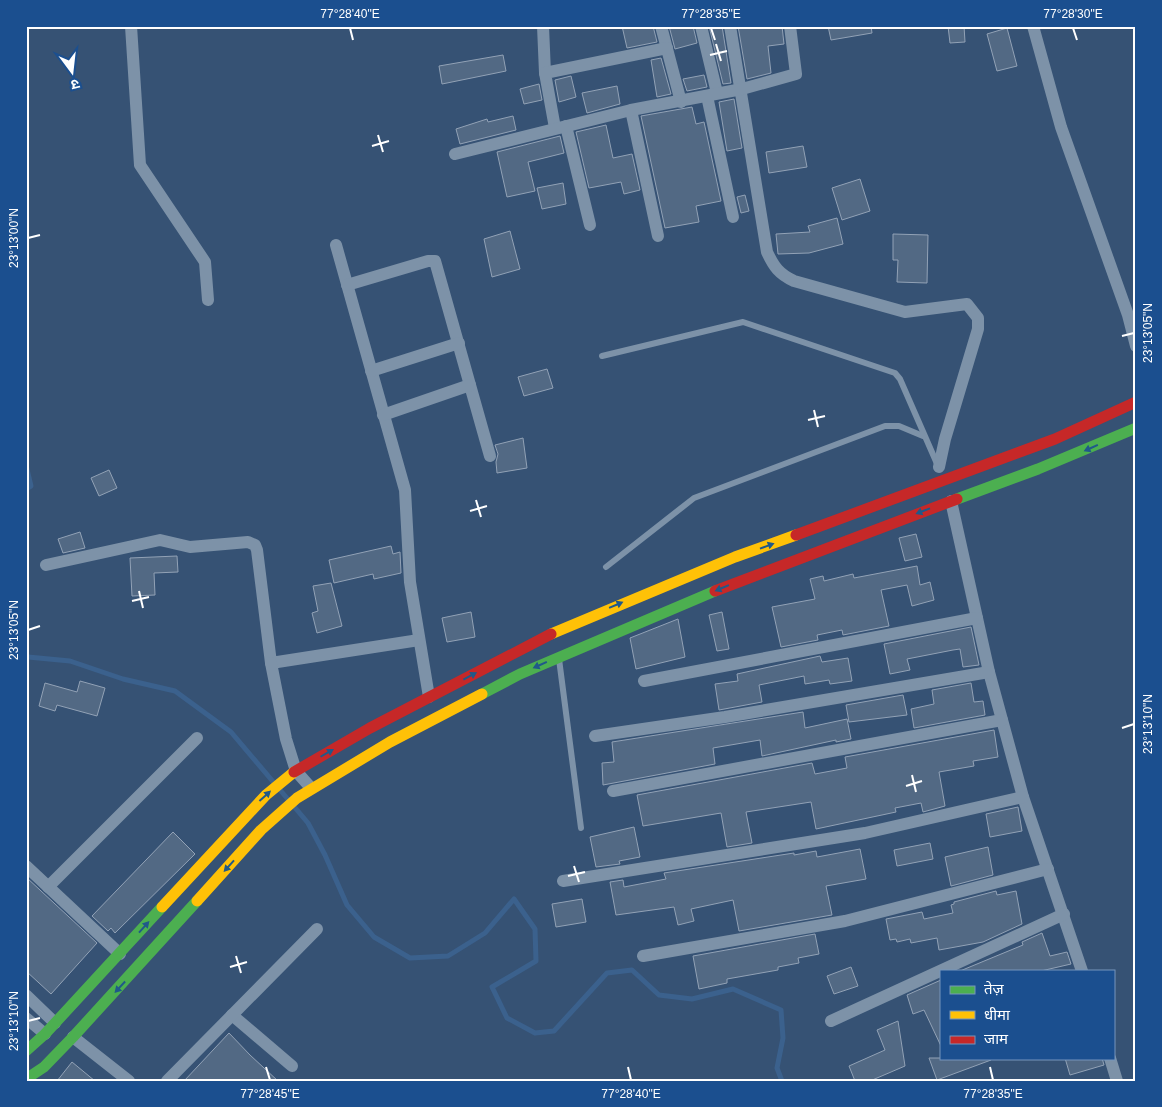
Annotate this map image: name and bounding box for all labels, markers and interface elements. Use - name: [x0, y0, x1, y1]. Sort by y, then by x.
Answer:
- text: 77°28'40"E: [320, 7, 380, 21]
- text: 77°28'35"E: [681, 7, 741, 21]
- text: 77°28'30"E: [1043, 7, 1103, 21]
- north arrow: [48, 48, 98, 98]
- text: उ: [69, 76, 81, 94]
- text: 23°13'00"N: [7, 208, 21, 268]
- text: 23°13'05"N: [1141, 303, 1155, 363]
- one-way arrow: [1084, 444, 1098, 452]
- one-way arrow: [915, 507, 930, 515]
- one-way arrow: [760, 542, 775, 550]
- one-way arrow: [714, 584, 729, 592]
- text: 23°13'05"N: [7, 600, 21, 660]
- one-way arrow: [609, 601, 623, 609]
- one-way arrow: [533, 661, 547, 669]
- one-way arrow: [462, 672, 477, 680]
- text: 23°13'10"N: [1141, 694, 1155, 754]
- one-way arrow: [320, 749, 333, 758]
- one-way arrow: [259, 791, 272, 802]
- one-way arrow: [223, 860, 235, 872]
- one-way arrow: [138, 922, 150, 934]
- legend: [940, 970, 1114, 1060]
- one-way arrow: [114, 980, 126, 992]
- text: तेज़: [984, 980, 1005, 997]
- text: 23°13'10"N: [7, 991, 21, 1051]
- text: धीमा: [984, 1006, 1011, 1023]
- text: जाम: [984, 1030, 1009, 1047]
- text: 77°28'45"E: [240, 1087, 300, 1101]
- text: 77°28'40"E: [601, 1087, 661, 1101]
- text: 77°28'35"E: [963, 1087, 1023, 1101]

